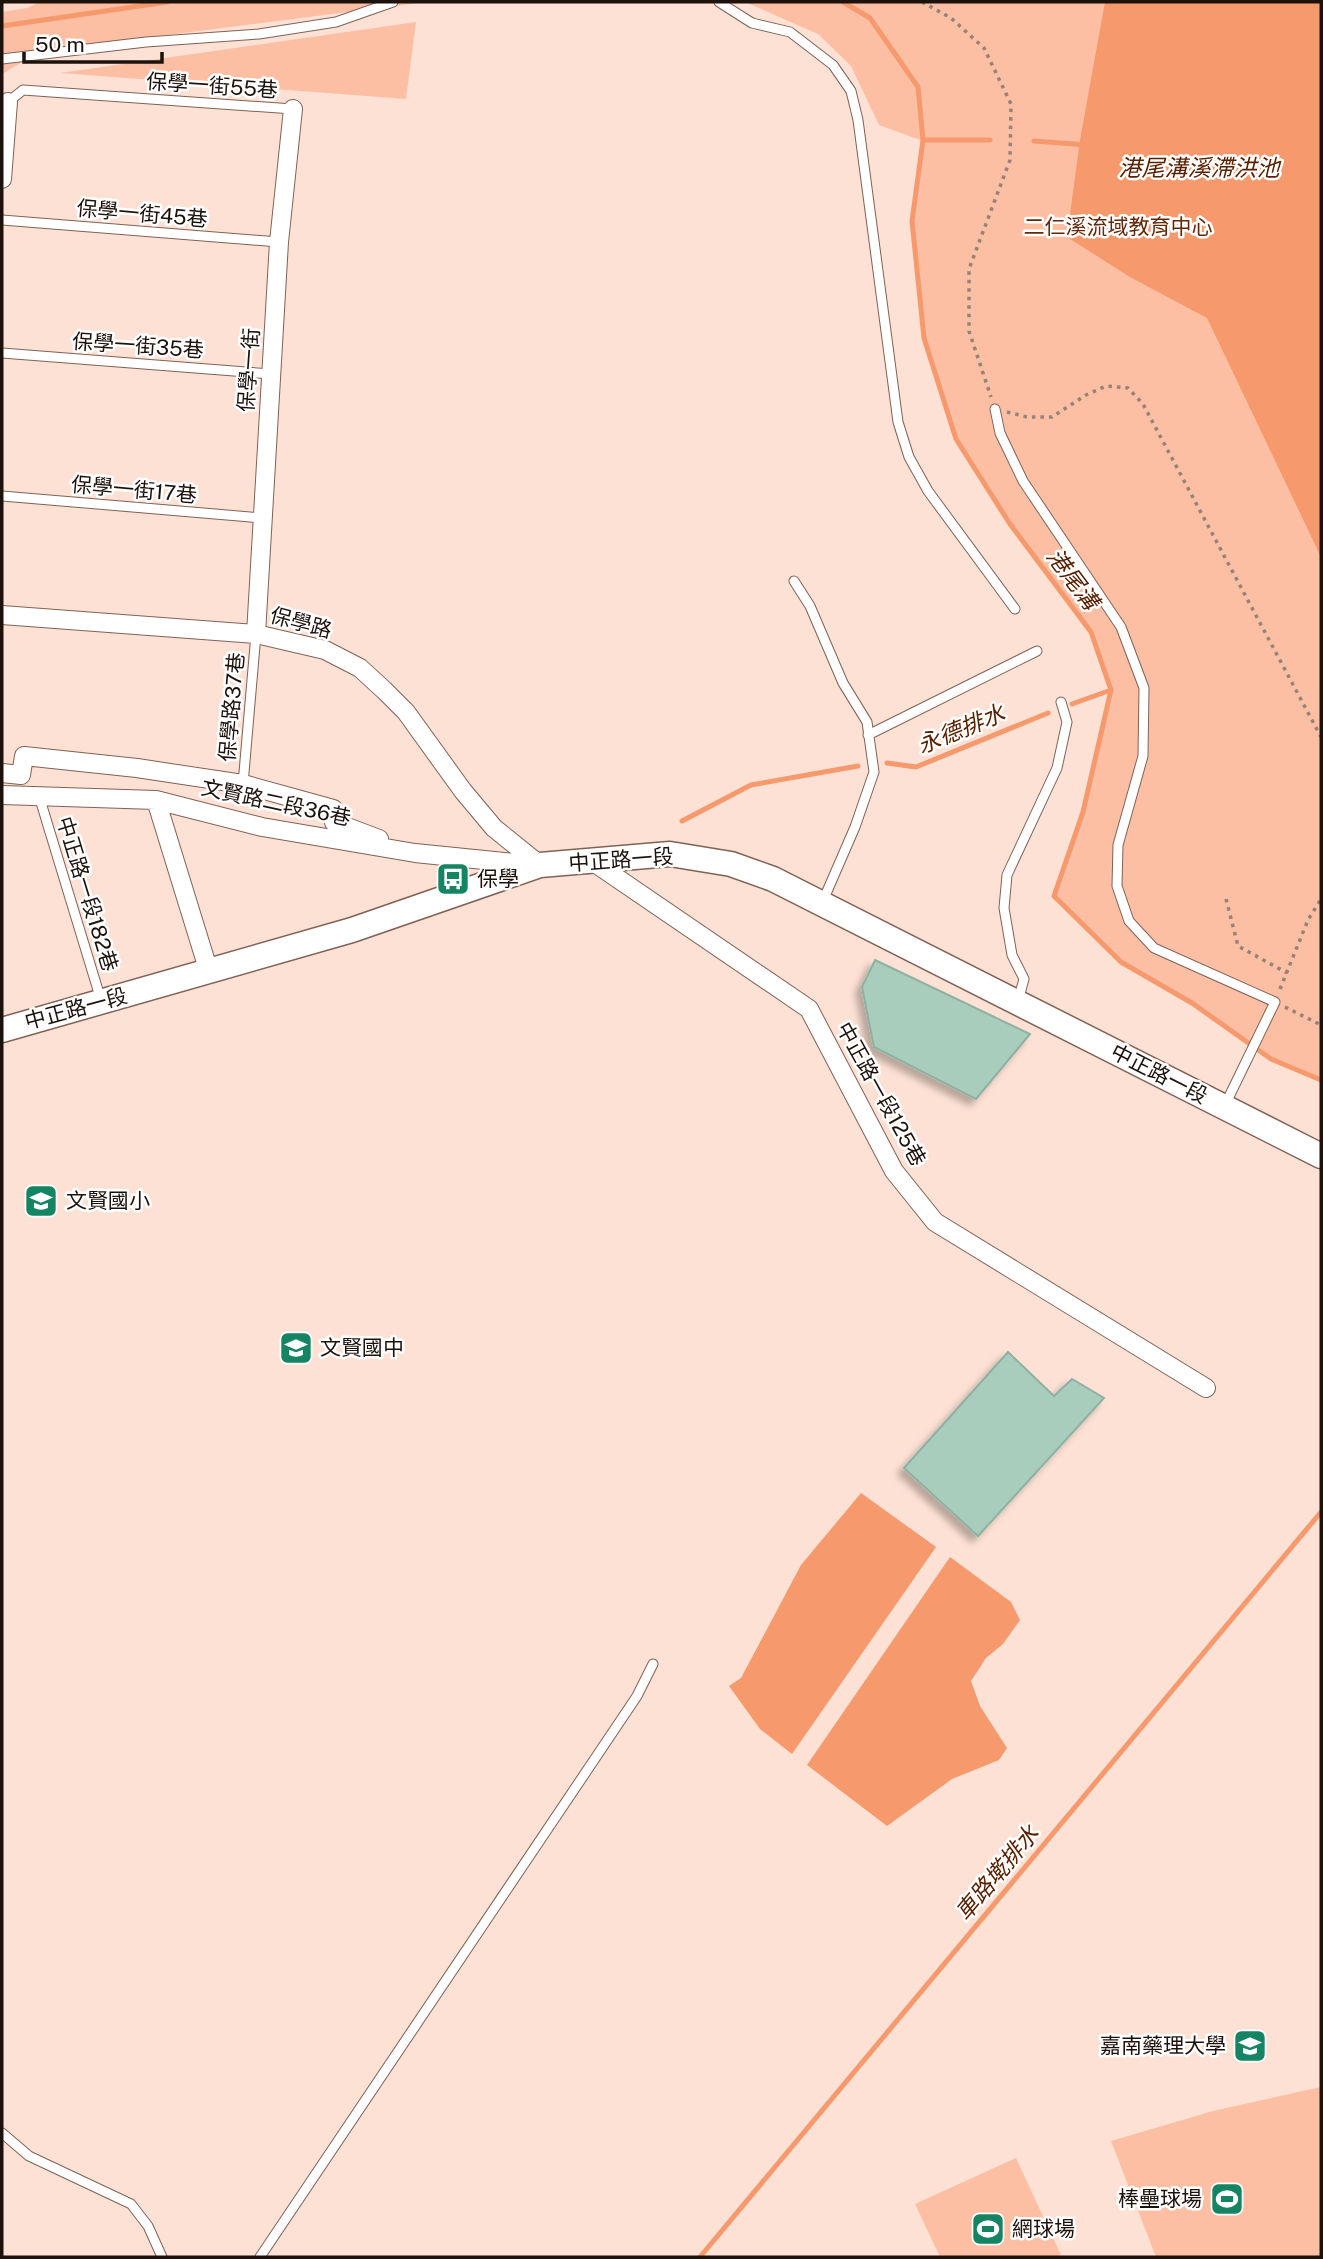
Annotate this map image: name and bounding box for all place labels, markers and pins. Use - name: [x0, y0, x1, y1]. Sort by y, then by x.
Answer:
- bus stop icon: 保學: [434, 860, 472, 898]
- place label: 保學: [477, 866, 519, 891]
- school or university icon: 文賢國小: [22, 1182, 60, 1220]
- place label: 文賢國小: [66, 1188, 150, 1213]
- school or university icon: 文賢國中: [277, 1329, 315, 1367]
- place label: 文賢國中: [320, 1335, 404, 1360]
- school or university icon: 嘉南藥理大學: [1231, 2027, 1269, 2065]
- place label: 嘉南藥理大學: [1100, 2033, 1226, 2058]
- sports icon: 棒壘球場: [1208, 2180, 1246, 2218]
- place label: 棒壘球場: [1118, 2186, 1202, 2211]
- sports icon: 網球場: [969, 2210, 1007, 2248]
- place label: 網球場: [1012, 2216, 1075, 2241]

